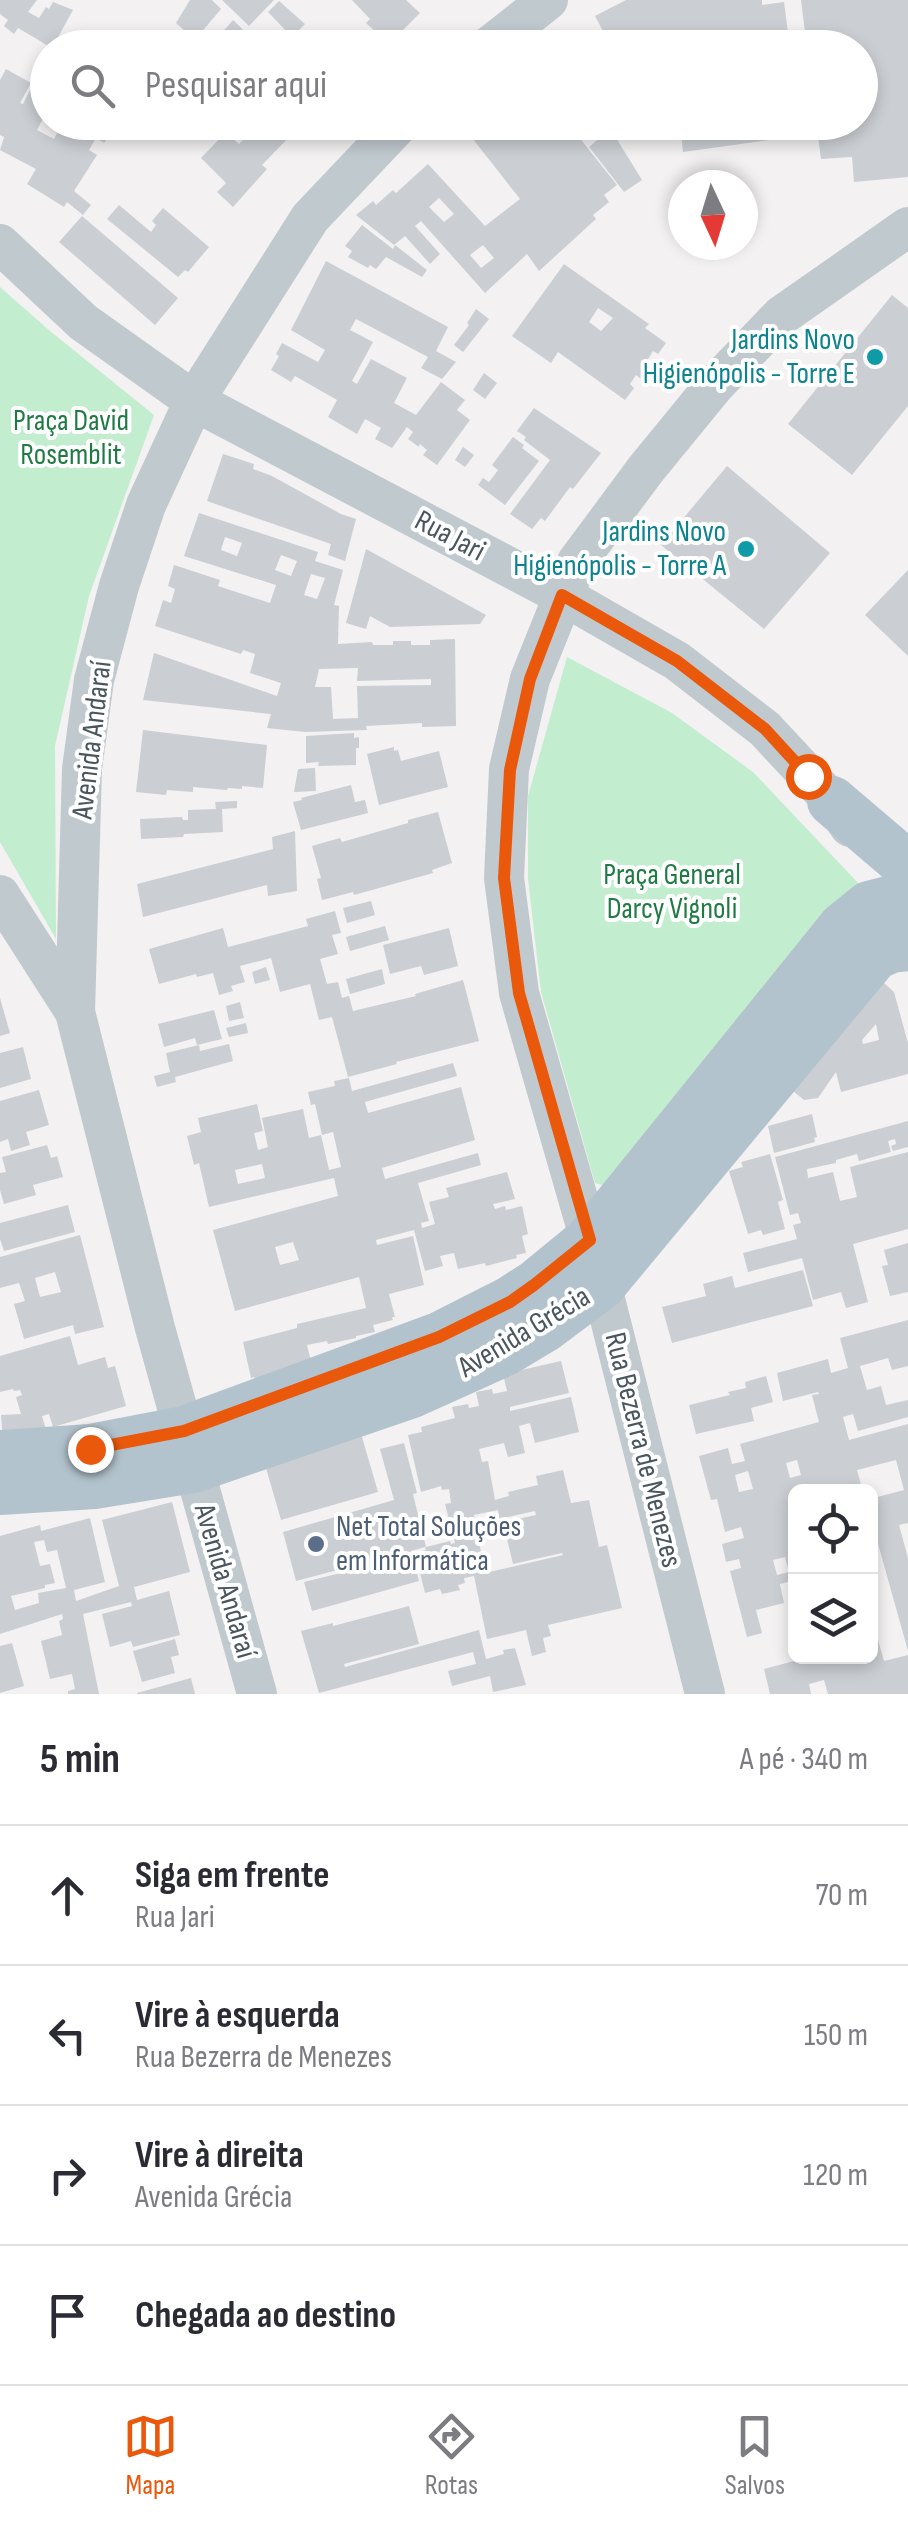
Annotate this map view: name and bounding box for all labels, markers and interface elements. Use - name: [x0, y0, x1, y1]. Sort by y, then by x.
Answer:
- search box: [30, 30, 878, 140]
- icon: search: [65, 58, 120, 113]
- text: Pesquisar aqui: [145, 63, 327, 108]
- north arrow: [668, 170, 758, 260]
- place label: Jardins Novo Higienópolis - Torre E: [643, 322, 855, 392]
- marker: Jardins Novo Higienópolis - Torre E: [864, 346, 886, 368]
- park label: Praça David Rosemblit: [13, 403, 129, 473]
- street label: Rua Jari: [409, 503, 491, 569]
- place label: Jardins Novo Higienópolis - Torre A: [513, 514, 726, 584]
- marker: Jardins Novo Higienópolis - Torre A: [735, 538, 757, 560]
- street label: Avenida Andaraí: [64, 659, 120, 822]
- route start: [786, 754, 832, 800]
- park label: Praça General Darcy Vignoli: [603, 857, 741, 927]
- street label: Avenida Grécia: [451, 1279, 596, 1386]
- street label: Rua Bezerra de Menezes: [596, 1329, 690, 1571]
- route end: [68, 1427, 114, 1473]
- map controls: [788, 1484, 878, 1664]
- button: locate: [788, 1484, 878, 1574]
- street label: Avenida Andaraí: [186, 1499, 264, 1663]
- place label: Net Total Soluções em Informática: [336, 1509, 521, 1579]
- marker: Net Total Soluções em Informática: [305, 1533, 327, 1555]
- button: layers: [788, 1574, 878, 1664]
- text: 5 min: [40, 1734, 120, 1785]
- text: A pé · 340 m: [740, 1740, 868, 1779]
- text: Siga em frente: [135, 1853, 329, 1898]
- icon: ahead: [40, 1868, 95, 1923]
- text: 70 m: [815, 1876, 868, 1915]
- text: Rua Jari: [135, 1898, 215, 1937]
- text: Vire à esquerda: [135, 1993, 340, 2038]
- icon: left: [40, 2008, 95, 2063]
- text: 150 m: [804, 2016, 868, 2055]
- text: Rua Bezerra de Menezes: [135, 2038, 392, 2077]
- text: Vire à direita: [135, 2133, 304, 2178]
- icon: right: [40, 2148, 95, 2203]
- text: 120 m: [803, 2156, 868, 2195]
- text: Avenida Grécia: [135, 2178, 292, 2217]
- icon: arrive: [40, 2288, 95, 2343]
- text: Chegada ao destino: [135, 2293, 396, 2338]
- tab: Mapa: [123, 2409, 178, 2502]
- tab: Rotas: [424, 2409, 479, 2502]
- tab: Salvos: [725, 2409, 785, 2502]

